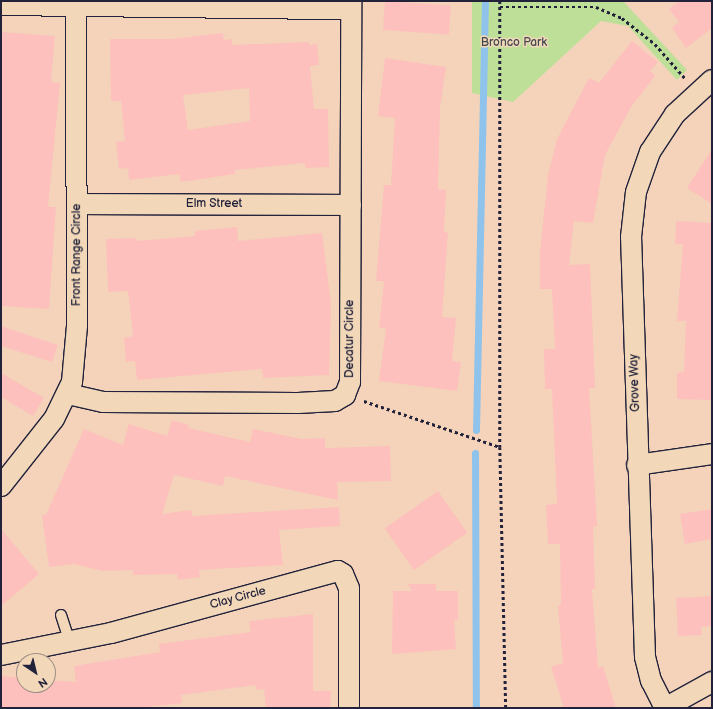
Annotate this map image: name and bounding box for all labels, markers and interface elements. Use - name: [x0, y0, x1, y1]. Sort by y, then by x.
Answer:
- park label: Bronco Park: [481, 36, 547, 50]
- street label: Elm Street: [186, 197, 242, 211]
- street label: Front Range Circle: [70, 204, 84, 306]
- street label: Decatur Circle: [343, 300, 357, 378]
- street label: Grove Way: [627, 354, 643, 412]
- street label: Clay Circle: [208, 584, 268, 612]
- north arrow: [16, 653, 56, 693]
- text: N: [35, 675, 50, 690]

